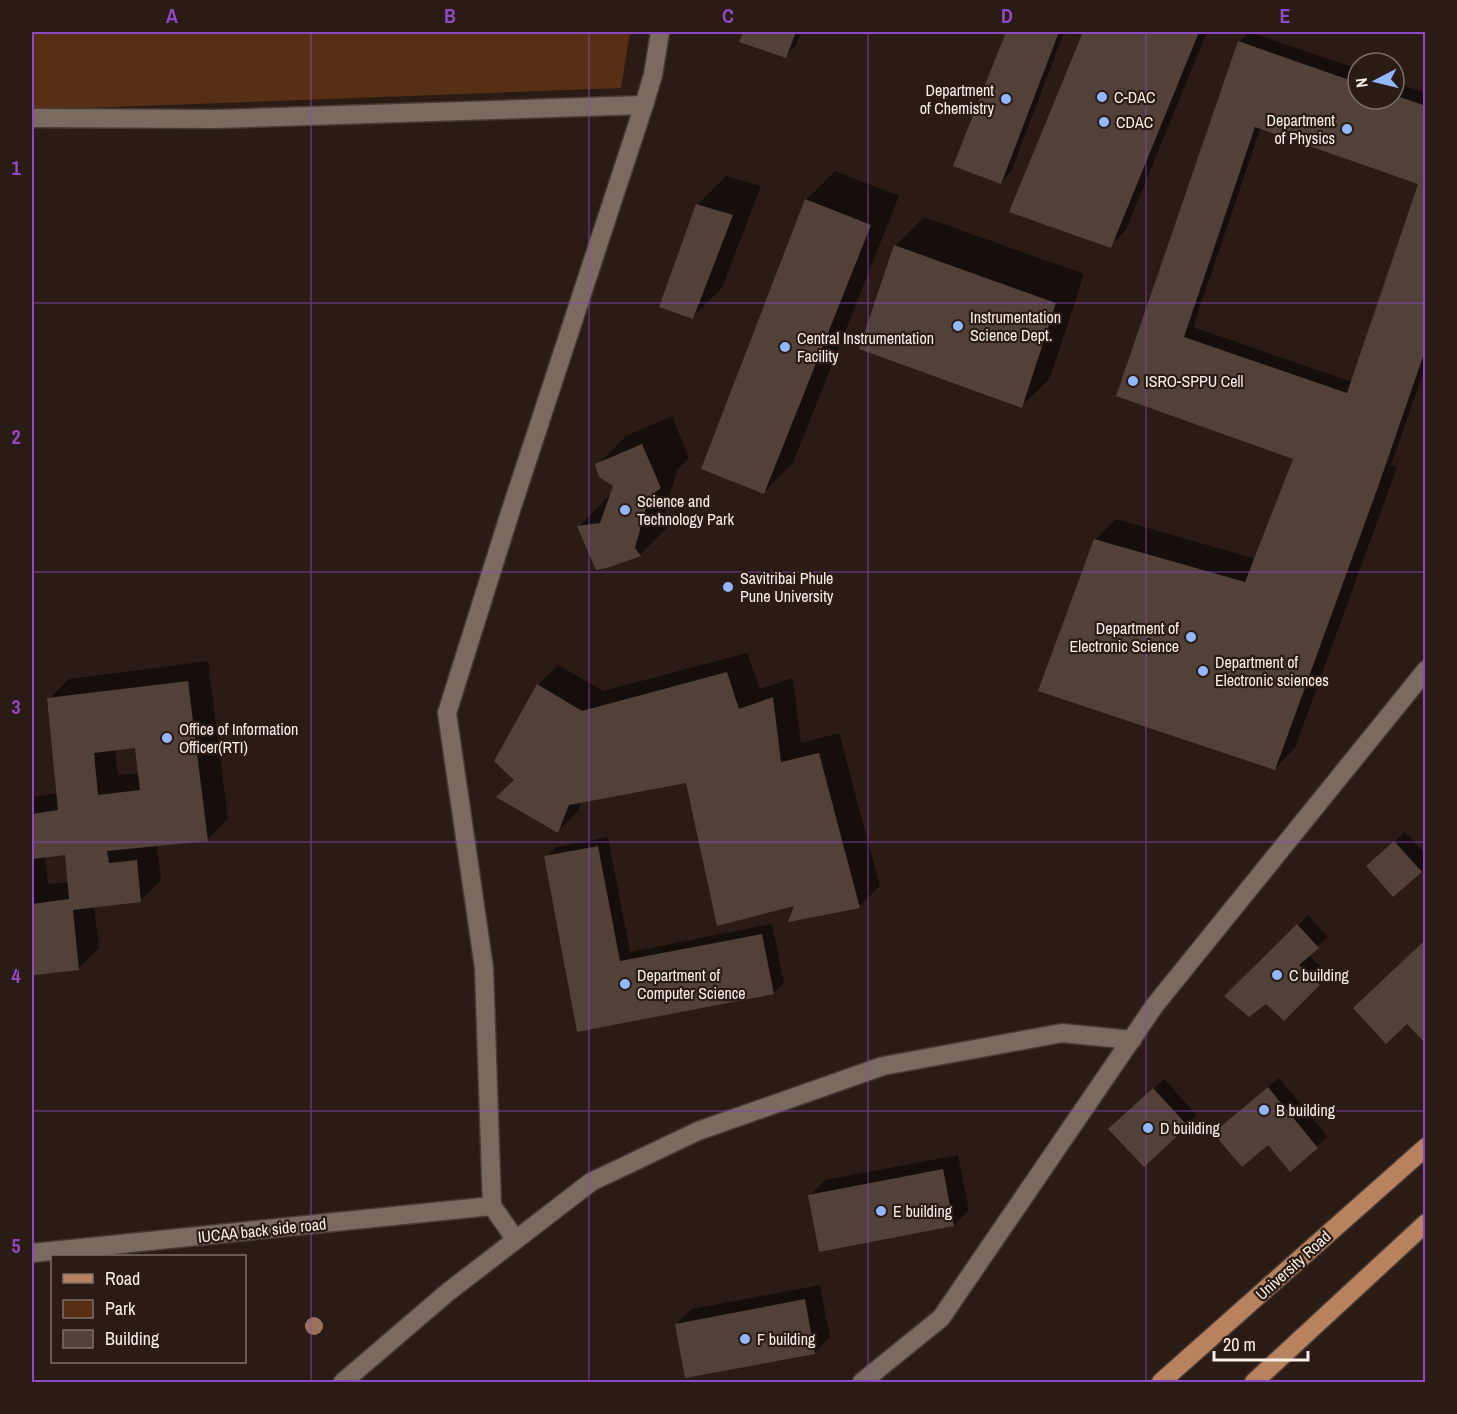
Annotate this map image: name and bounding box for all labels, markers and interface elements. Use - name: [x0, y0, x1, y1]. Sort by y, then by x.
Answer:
- text: A: [166, 2, 178, 29]
- text: B: [444, 2, 456, 29]
- text: C: [722, 2, 734, 29]
- text: D: [1001, 2, 1013, 29]
- text: E: [1280, 2, 1291, 29]
- north arrow: [1346, 51, 1406, 111]
- text: N: [1350, 77, 1373, 89]
- place label: Department of Chemistry: [920, 79, 994, 119]
- place label: C-DAC: [1114, 86, 1156, 108]
- marker: C-DAC: [1095, 90, 1109, 104]
- marker: Department of Chemistry: [999, 92, 1013, 106]
- place label: Department of Physics: [1266, 109, 1335, 149]
- place label: CDAC: [1116, 111, 1153, 133]
- marker: CDAC: [1097, 115, 1111, 129]
- marker: Department of Physics: [1340, 122, 1354, 136]
- text: 1: [11, 154, 21, 181]
- place label: Instrumentation Science Dept.: [970, 306, 1061, 346]
- marker: Instrumentation Science Dept.: [951, 319, 965, 333]
- place label: Central Instrumentation Facility: [797, 327, 934, 367]
- marker: Central Instrumentation Facility: [778, 340, 792, 354]
- place label: ISRO-SPPU Cell: [1145, 370, 1244, 392]
- marker: ISRO-SPPU Cell: [1126, 374, 1140, 388]
- text: 2: [11, 423, 21, 450]
- place label: Science and Technology Park: [637, 490, 734, 530]
- marker: Science and Technology Park: [618, 503, 632, 517]
- place label: Savitribai Phule Pune University: [740, 567, 834, 607]
- marker: Savitribai Phule Pune University: [721, 580, 735, 594]
- place label: Department of Electronic Science: [1070, 617, 1179, 657]
- marker: Department of Electronic Science: [1184, 630, 1198, 644]
- place label: Department of Electronic sciences: [1215, 651, 1329, 691]
- marker: Department of Electronic sciences: [1196, 664, 1210, 678]
- text: 3: [11, 693, 21, 720]
- place label: Office of Information Officer(RTI): [179, 718, 298, 758]
- marker: Office of Information Officer(RTI): [160, 731, 174, 745]
- text: 4: [11, 962, 21, 989]
- place label: Department of Computer Science: [637, 964, 746, 1004]
- place label: C building: [1289, 964, 1350, 986]
- marker: C building: [1270, 968, 1284, 982]
- marker: Department of Computer Science: [618, 977, 632, 991]
- place label: B building: [1276, 1099, 1336, 1121]
- marker: B building: [1257, 1103, 1271, 1117]
- place label: D building: [1160, 1117, 1221, 1139]
- marker: D building: [1141, 1121, 1155, 1135]
- place label: E building: [893, 1200, 953, 1222]
- marker: E building: [874, 1204, 888, 1218]
- street label: IUCAA back side road: [197, 1212, 327, 1248]
- street label: University Road: [1251, 1225, 1335, 1305]
- text: 5: [11, 1232, 21, 1259]
- legend: [51, 1255, 246, 1363]
- text: Road: [105, 1266, 140, 1291]
- text: Park: [105, 1296, 136, 1321]
- scale bar: [1214, 1324, 1308, 1362]
- text: Building: [105, 1326, 160, 1351]
- place label: F building: [757, 1328, 816, 1350]
- marker: F building: [738, 1332, 752, 1346]
- text: 20 m: [1223, 1332, 1256, 1357]

